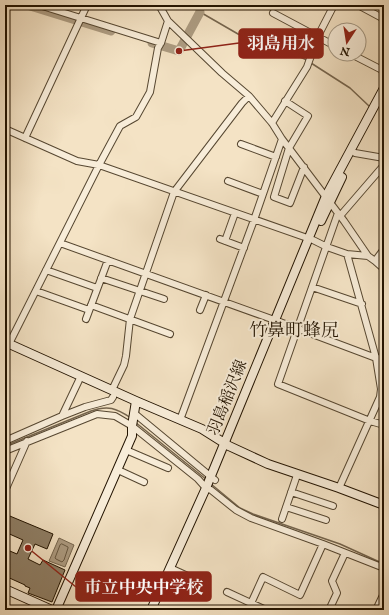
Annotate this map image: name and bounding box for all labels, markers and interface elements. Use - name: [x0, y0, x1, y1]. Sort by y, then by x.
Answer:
- north arrow: [327, 22, 367, 62]
- callout: 羽島用水: [239, 29, 323, 58]
- text: 羽島用水: [247, 34, 315, 55]
- text: N: [339, 43, 352, 59]
- district label: 竹鼻町蜂尻: [249, 320, 339, 343]
- street label: 羽島稲沢線: [204, 357, 252, 439]
- callout: 市立中央中学校: [76, 572, 211, 601]
- text: 市立中央中学校: [85, 578, 204, 599]

